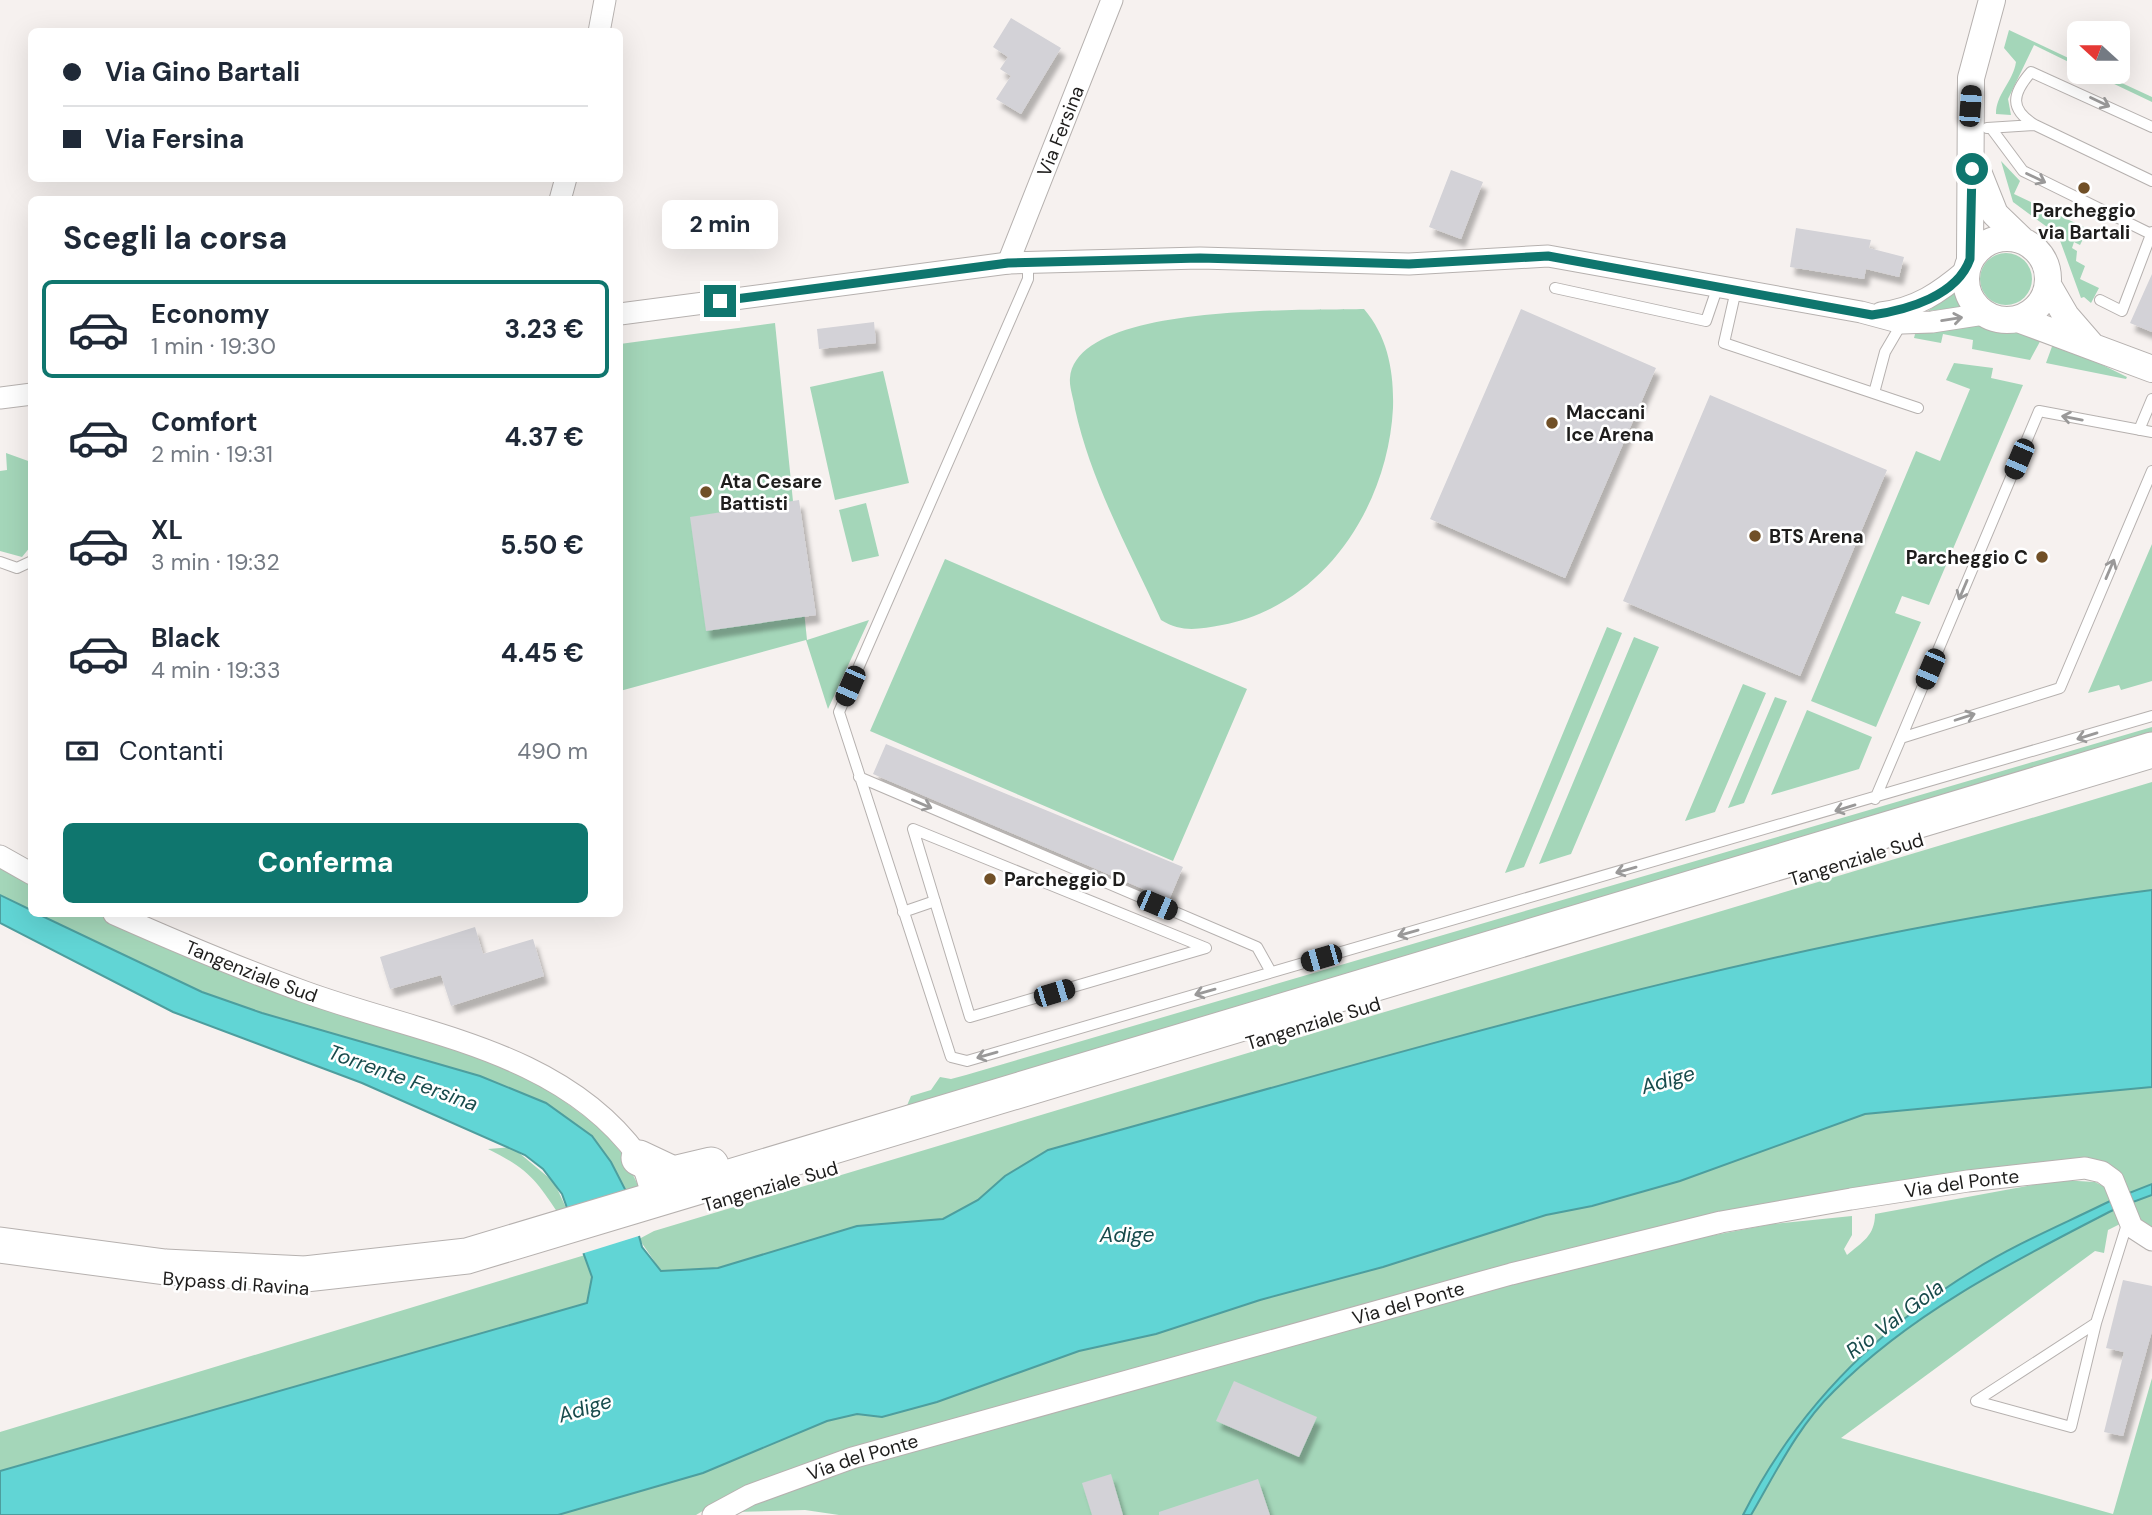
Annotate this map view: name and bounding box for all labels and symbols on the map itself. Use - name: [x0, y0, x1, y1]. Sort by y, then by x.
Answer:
- north arrow: [2067, 21, 2130, 84]
- street label: Via Fersina: [1031, 82, 1090, 180]
- car: [1959, 84, 1982, 128]
- one-way arrow: [2089, 95, 2110, 109]
- route start: [1956, 153, 1988, 185]
- one-way arrow: [2025, 171, 2046, 185]
- marker: Parcheggio via Bartali: [2076, 180, 2092, 196]
- place label: Parcheggio via Bartali: [2032, 198, 2136, 245]
- callout: 2 min: [662, 200, 778, 248]
- route end: [704, 285, 736, 317]
- one-way arrow: [1940, 312, 1963, 325]
- place label: Maccani Ice Arena: [1566, 400, 1654, 447]
- one-way arrow: [2061, 410, 2084, 424]
- marker: Maccani Ice Arena: [1544, 415, 1560, 431]
- car: [2002, 436, 2037, 482]
- place label: Ata Cesare Battisti: [720, 469, 822, 516]
- marker: Ata Cesare Battisti: [698, 484, 714, 500]
- place label: BTS Arena: [1769, 524, 1864, 549]
- marker: BTS Arena: [1747, 528, 1763, 544]
- place label: Parcheggio C: [1906, 545, 2028, 570]
- marker: Parcheggio C: [2034, 549, 2050, 565]
- one-way arrow: [2104, 559, 2117, 581]
- one-way arrow: [1956, 579, 1969, 600]
- car: [1913, 646, 1948, 692]
- car: [832, 663, 869, 709]
- one-way arrow: [1954, 710, 1976, 723]
- one-way arrow: [2076, 730, 2098, 743]
- one-way arrow: [911, 798, 932, 811]
- one-way arrow: [1834, 802, 1856, 815]
- street label: Tangenziale Sud: [1786, 827, 1927, 892]
- one-way arrow: [1616, 865, 1638, 878]
- place label: Parcheggio D: [1004, 867, 1126, 892]
- marker: Parcheggio D: [982, 871, 998, 887]
- car: [1134, 887, 1181, 923]
- one-way arrow: [1397, 928, 1419, 941]
- street label: Tangenziale Sud: [181, 934, 321, 1008]
- car: [1298, 942, 1345, 974]
- car: [1031, 977, 1078, 1009]
- one-way arrow: [1194, 986, 1216, 999]
- street label: Tangenziale Sud: [1243, 991, 1384, 1056]
- water label: Torrente Fersina: [324, 1038, 482, 1118]
- one-way arrow: [976, 1050, 998, 1063]
- water label: Adige: [1637, 1059, 1698, 1101]
- street label: Tangenziale Sud: [699, 1155, 841, 1218]
- street label: Via del Ponte: [1903, 1163, 2020, 1204]
- water label: Adige: [1099, 1221, 1154, 1249]
- street label: Bypass di Ravina: [162, 1266, 310, 1301]
- water label: Rio Val Gola: [1840, 1273, 1950, 1365]
- street label: Via del Ponte: [1349, 1276, 1467, 1331]
- water label: Adige: [554, 1387, 615, 1430]
- street label: Via del Ponte: [803, 1428, 921, 1486]

